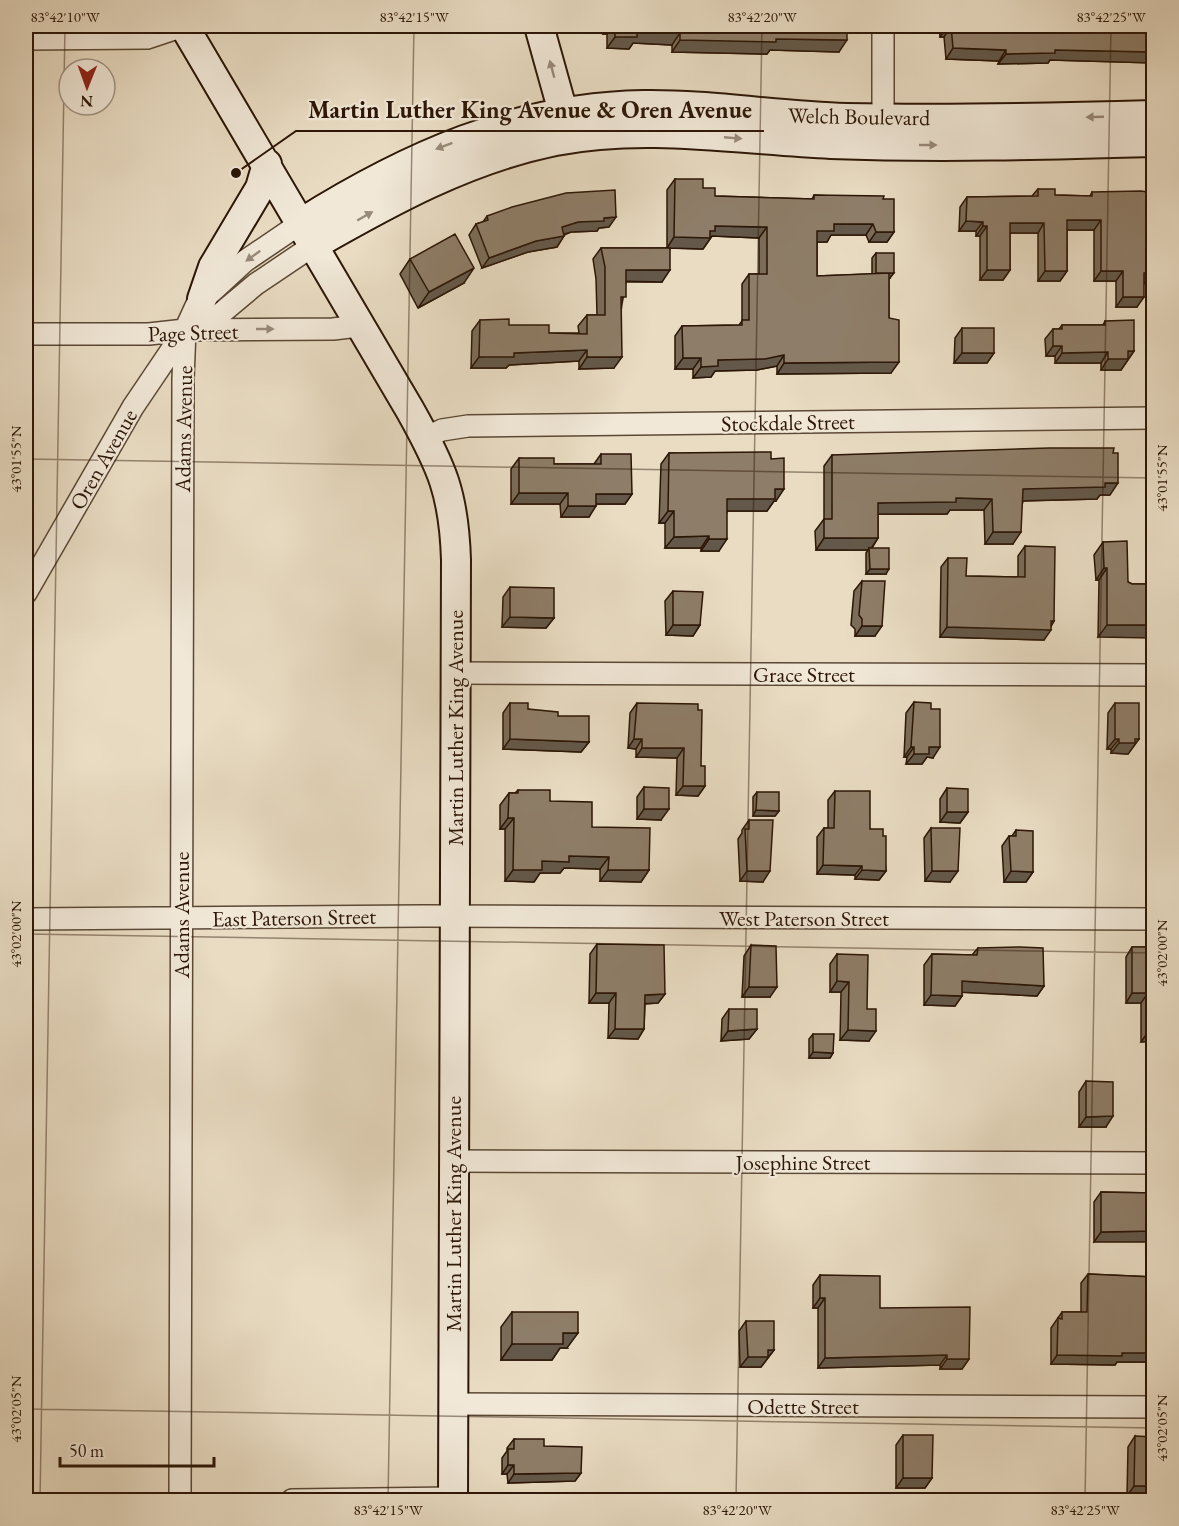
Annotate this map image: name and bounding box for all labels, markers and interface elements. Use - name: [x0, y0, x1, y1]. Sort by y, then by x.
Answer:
- text: 83°42'10"W: [30, 7, 100, 26]
- text: 83°42'15"W: [379, 7, 449, 26]
- text: 83°42'20"W: [727, 7, 797, 26]
- text: 83°42'25"W: [1076, 7, 1146, 26]
- north arrow: [57, 57, 117, 117]
- one-way arrow: [547, 60, 556, 78]
- callout: Martin Luther King Avenue & Oren Avenue: [296, 89, 764, 131]
- text: N: [80, 91, 93, 112]
- text: Martin Luther King Avenue & Oren Avenue: [308, 94, 752, 126]
- street label: Welch Boulevard: [788, 101, 931, 132]
- one-way arrow: [1086, 112, 1105, 122]
- one-way arrow: [723, 133, 742, 143]
- one-way arrow: [918, 140, 937, 150]
- one-way arrow: [435, 142, 453, 152]
- one-way arrow: [357, 211, 374, 221]
- one-way arrow: [245, 250, 261, 262]
- street label: Page Street: [147, 316, 239, 349]
- one-way arrow: [255, 324, 274, 334]
- street label: Adams Avenue: [168, 365, 199, 494]
- street label: Oren Avenue: [63, 403, 144, 515]
- street label: Stockdale Street: [721, 407, 855, 438]
- text: 43°01'55"N: [6, 425, 25, 493]
- text: 43°01'55"N: [1152, 444, 1171, 512]
- street label: Martin Luther King Avenue: [441, 610, 470, 846]
- street label: Grace Street: [753, 660, 855, 689]
- street label: Adams Avenue: [167, 851, 196, 979]
- text: 43°02'00"N: [6, 900, 25, 968]
- street label: East Paterson Street: [212, 902, 376, 933]
- street label: West Paterson Street: [719, 904, 889, 933]
- text: 43°02'00"N: [1152, 919, 1171, 987]
- street label: Martin Luther King Avenue: [439, 1096, 468, 1332]
- street label: Josephine Street: [734, 1148, 870, 1177]
- text: 43°02'05"N: [6, 1375, 25, 1443]
- street label: Odette Street: [747, 1392, 859, 1421]
- text: 43°02'05"N: [1152, 1394, 1171, 1462]
- scale bar: [60, 1430, 214, 1468]
- text: 50 m: [69, 1439, 104, 1462]
- text: 83°42'15"W: [353, 1500, 423, 1519]
- text: 83°42'20"W: [702, 1500, 772, 1519]
- text: 83°42'25"W: [1050, 1500, 1120, 1519]

